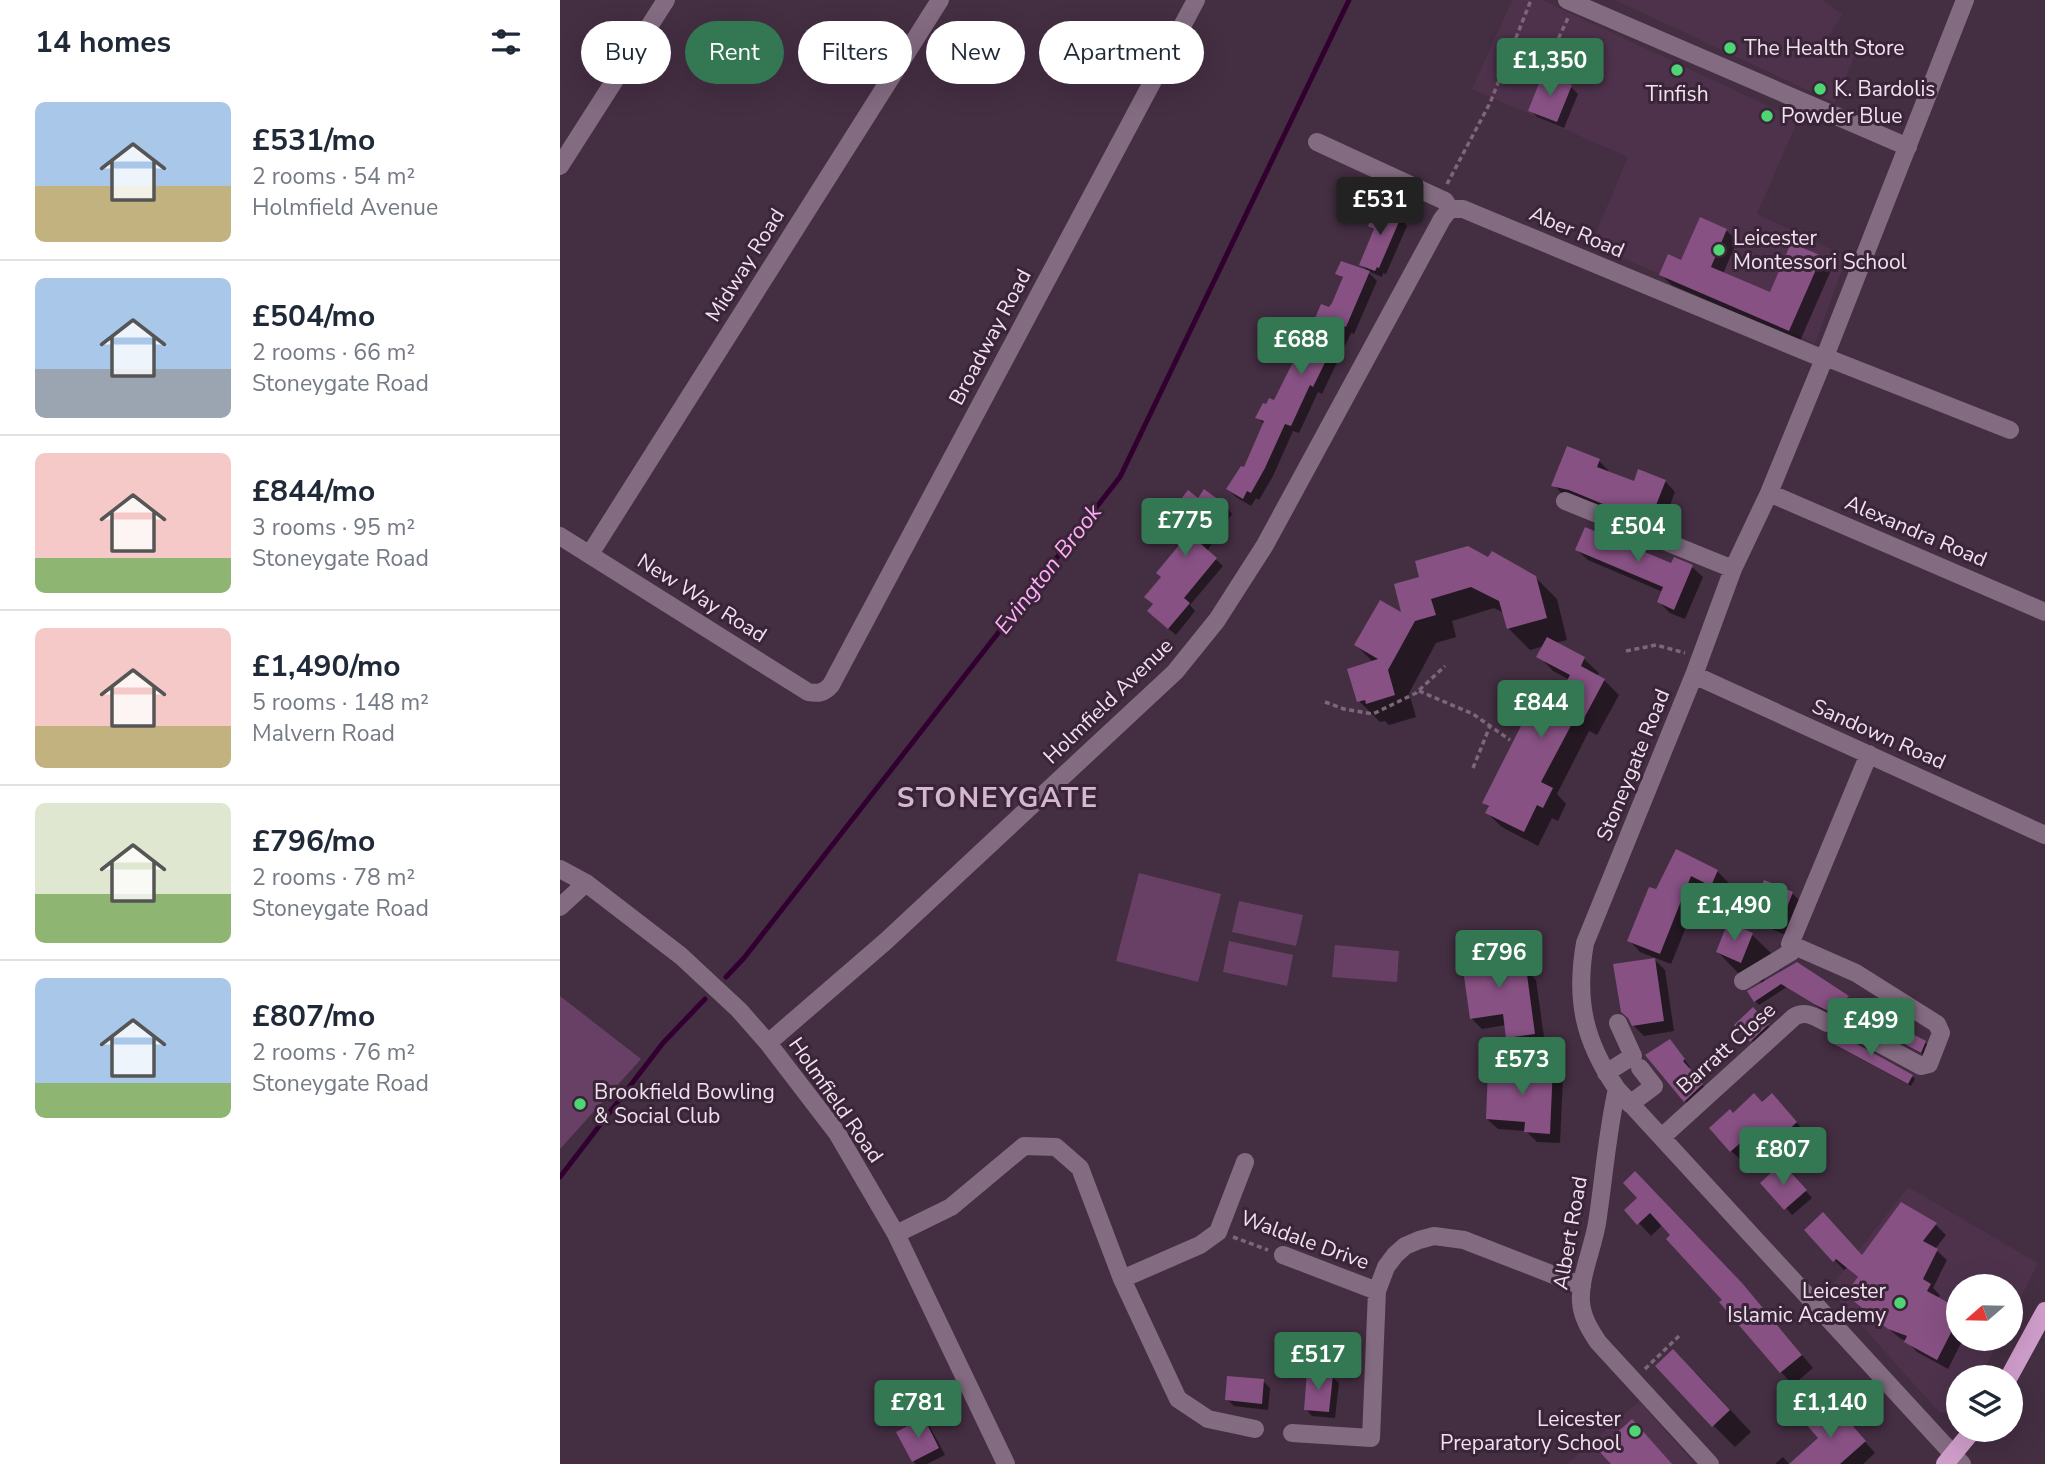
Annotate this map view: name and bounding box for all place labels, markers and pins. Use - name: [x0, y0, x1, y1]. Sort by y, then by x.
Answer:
- place label: The Health Store: [1744, 34, 1904, 62]
- pin: £1,350: [1493, 38, 1607, 98]
- marker: The Health Store: [1722, 40, 1738, 56]
- marker: Tinfish: [1669, 62, 1685, 78]
- place label: K. Bardolis: [1834, 75, 1935, 103]
- place label: Tinfish: [1645, 80, 1709, 108]
- marker: K. Bardolis: [1812, 81, 1828, 97]
- place label: Powder Blue: [1781, 102, 1903, 130]
- marker: Powder Blue: [1759, 108, 1775, 124]
- pin: £531: [1339, 177, 1421, 237]
- place label: Leicester Montessori School: [1733, 224, 1908, 276]
- marker: Leicester Montessori School: [1711, 242, 1727, 258]
- pin: £688: [1260, 318, 1342, 377]
- pin: £775: [1144, 498, 1226, 558]
- pin: £504: [1597, 504, 1679, 564]
- pin: £844: [1500, 680, 1582, 740]
- pin: £1,490: [1677, 884, 1791, 943]
- pin: £796: [1458, 930, 1540, 990]
- pin: £499: [1830, 998, 1912, 1058]
- pin: £573: [1481, 1038, 1563, 1097]
- place label: Brookfield Bowling & Social Club: [594, 1078, 775, 1130]
- marker: Brookfield Bowling & Social Club: [572, 1096, 588, 1112]
- pin: £807: [1742, 1128, 1824, 1187]
- place label: Leicester Islamic Academy: [1727, 1277, 1886, 1329]
- marker: Leicester Islamic Academy: [1892, 1295, 1908, 1311]
- pin: £517: [1277, 1332, 1359, 1392]
- pin: £781: [877, 1380, 959, 1440]
- pin: £1,140: [1773, 1380, 1887, 1440]
- place label: Leicester Preparatory School: [1440, 1405, 1622, 1457]
- marker: Leicester Preparatory School: [1627, 1423, 1643, 1439]

